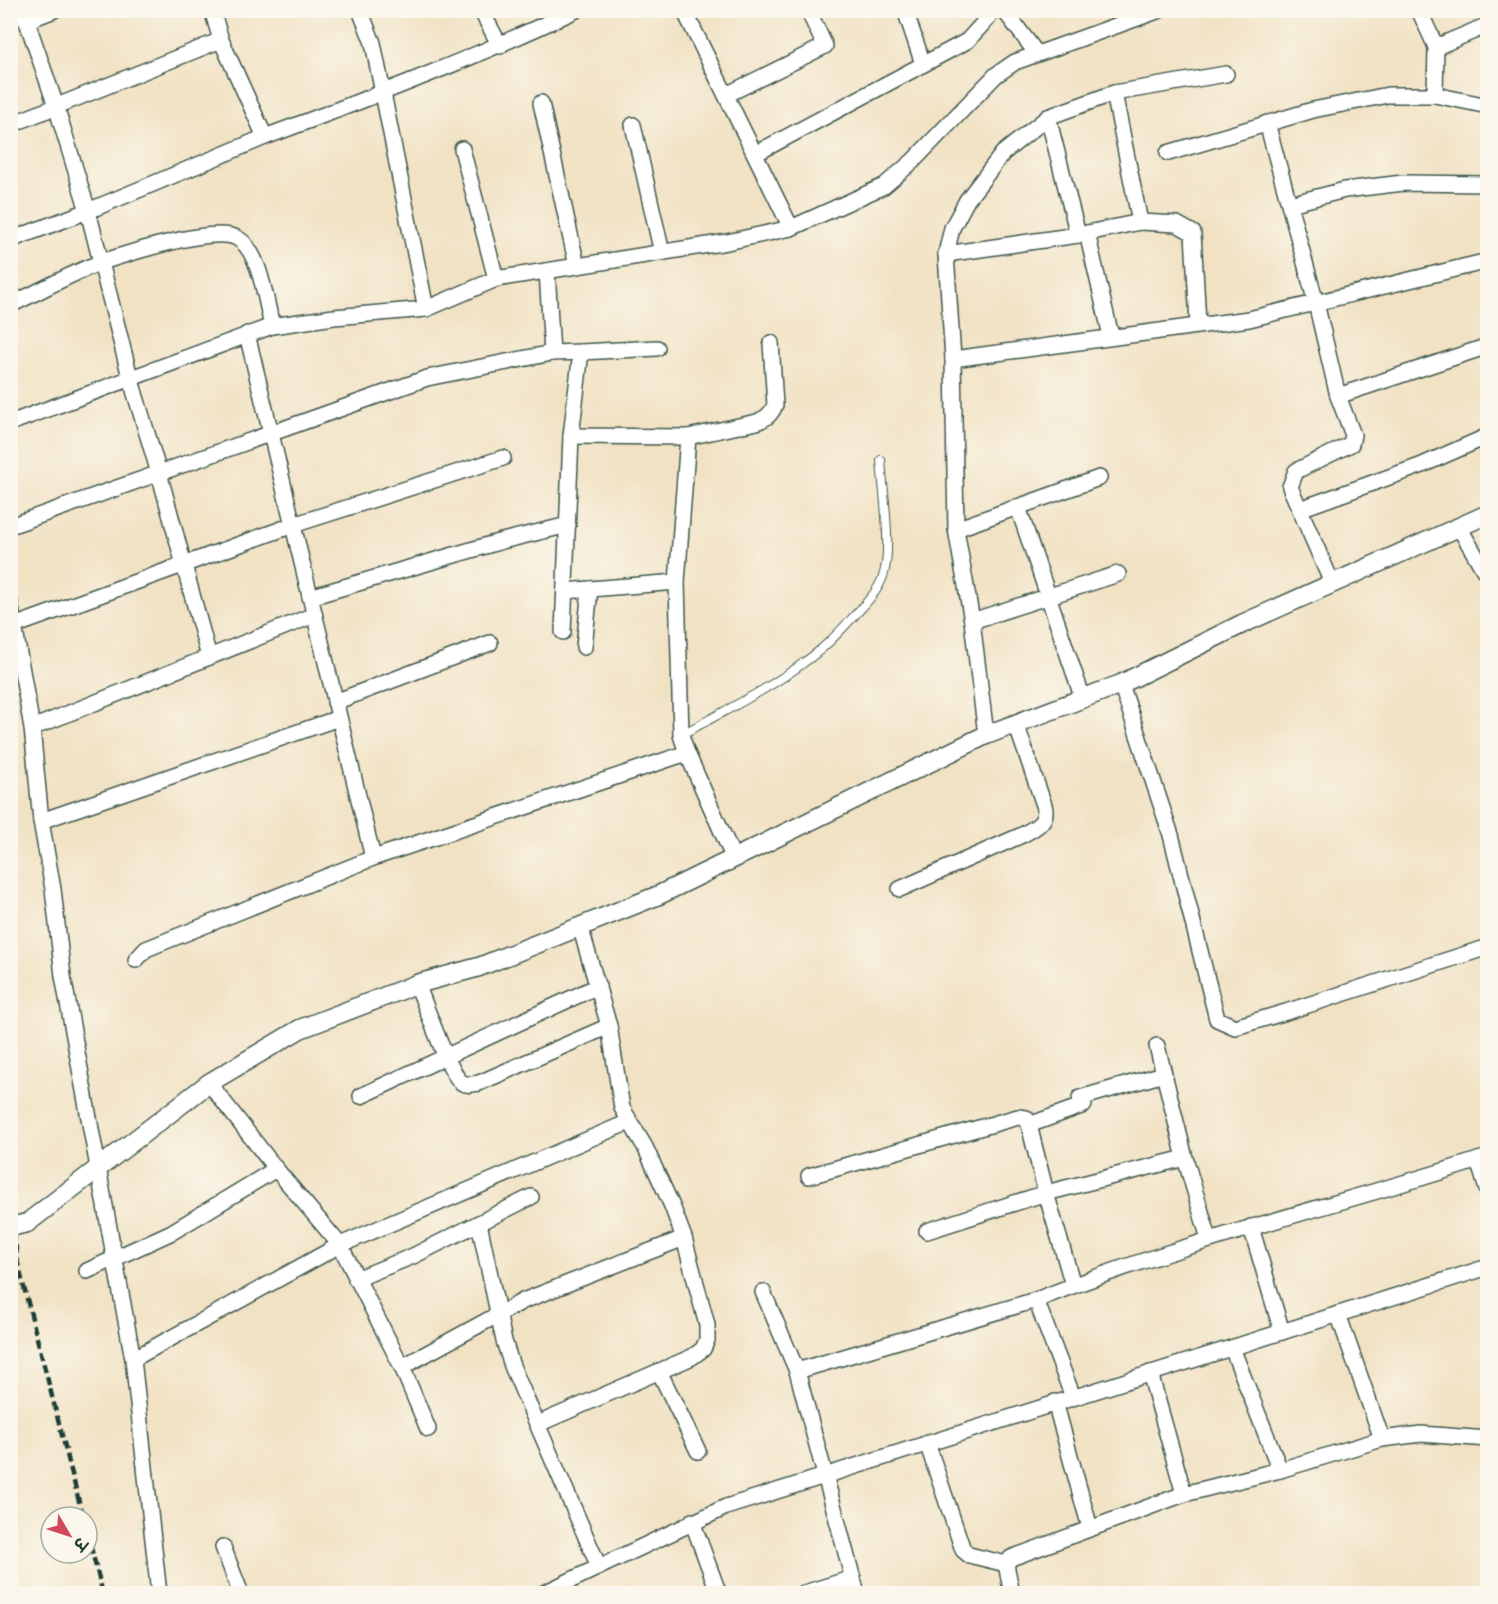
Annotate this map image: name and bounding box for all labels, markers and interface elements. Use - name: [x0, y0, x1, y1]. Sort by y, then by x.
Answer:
- north arrow: [39, 1505, 99, 1565]
- text: उ: [68, 1532, 94, 1557]

